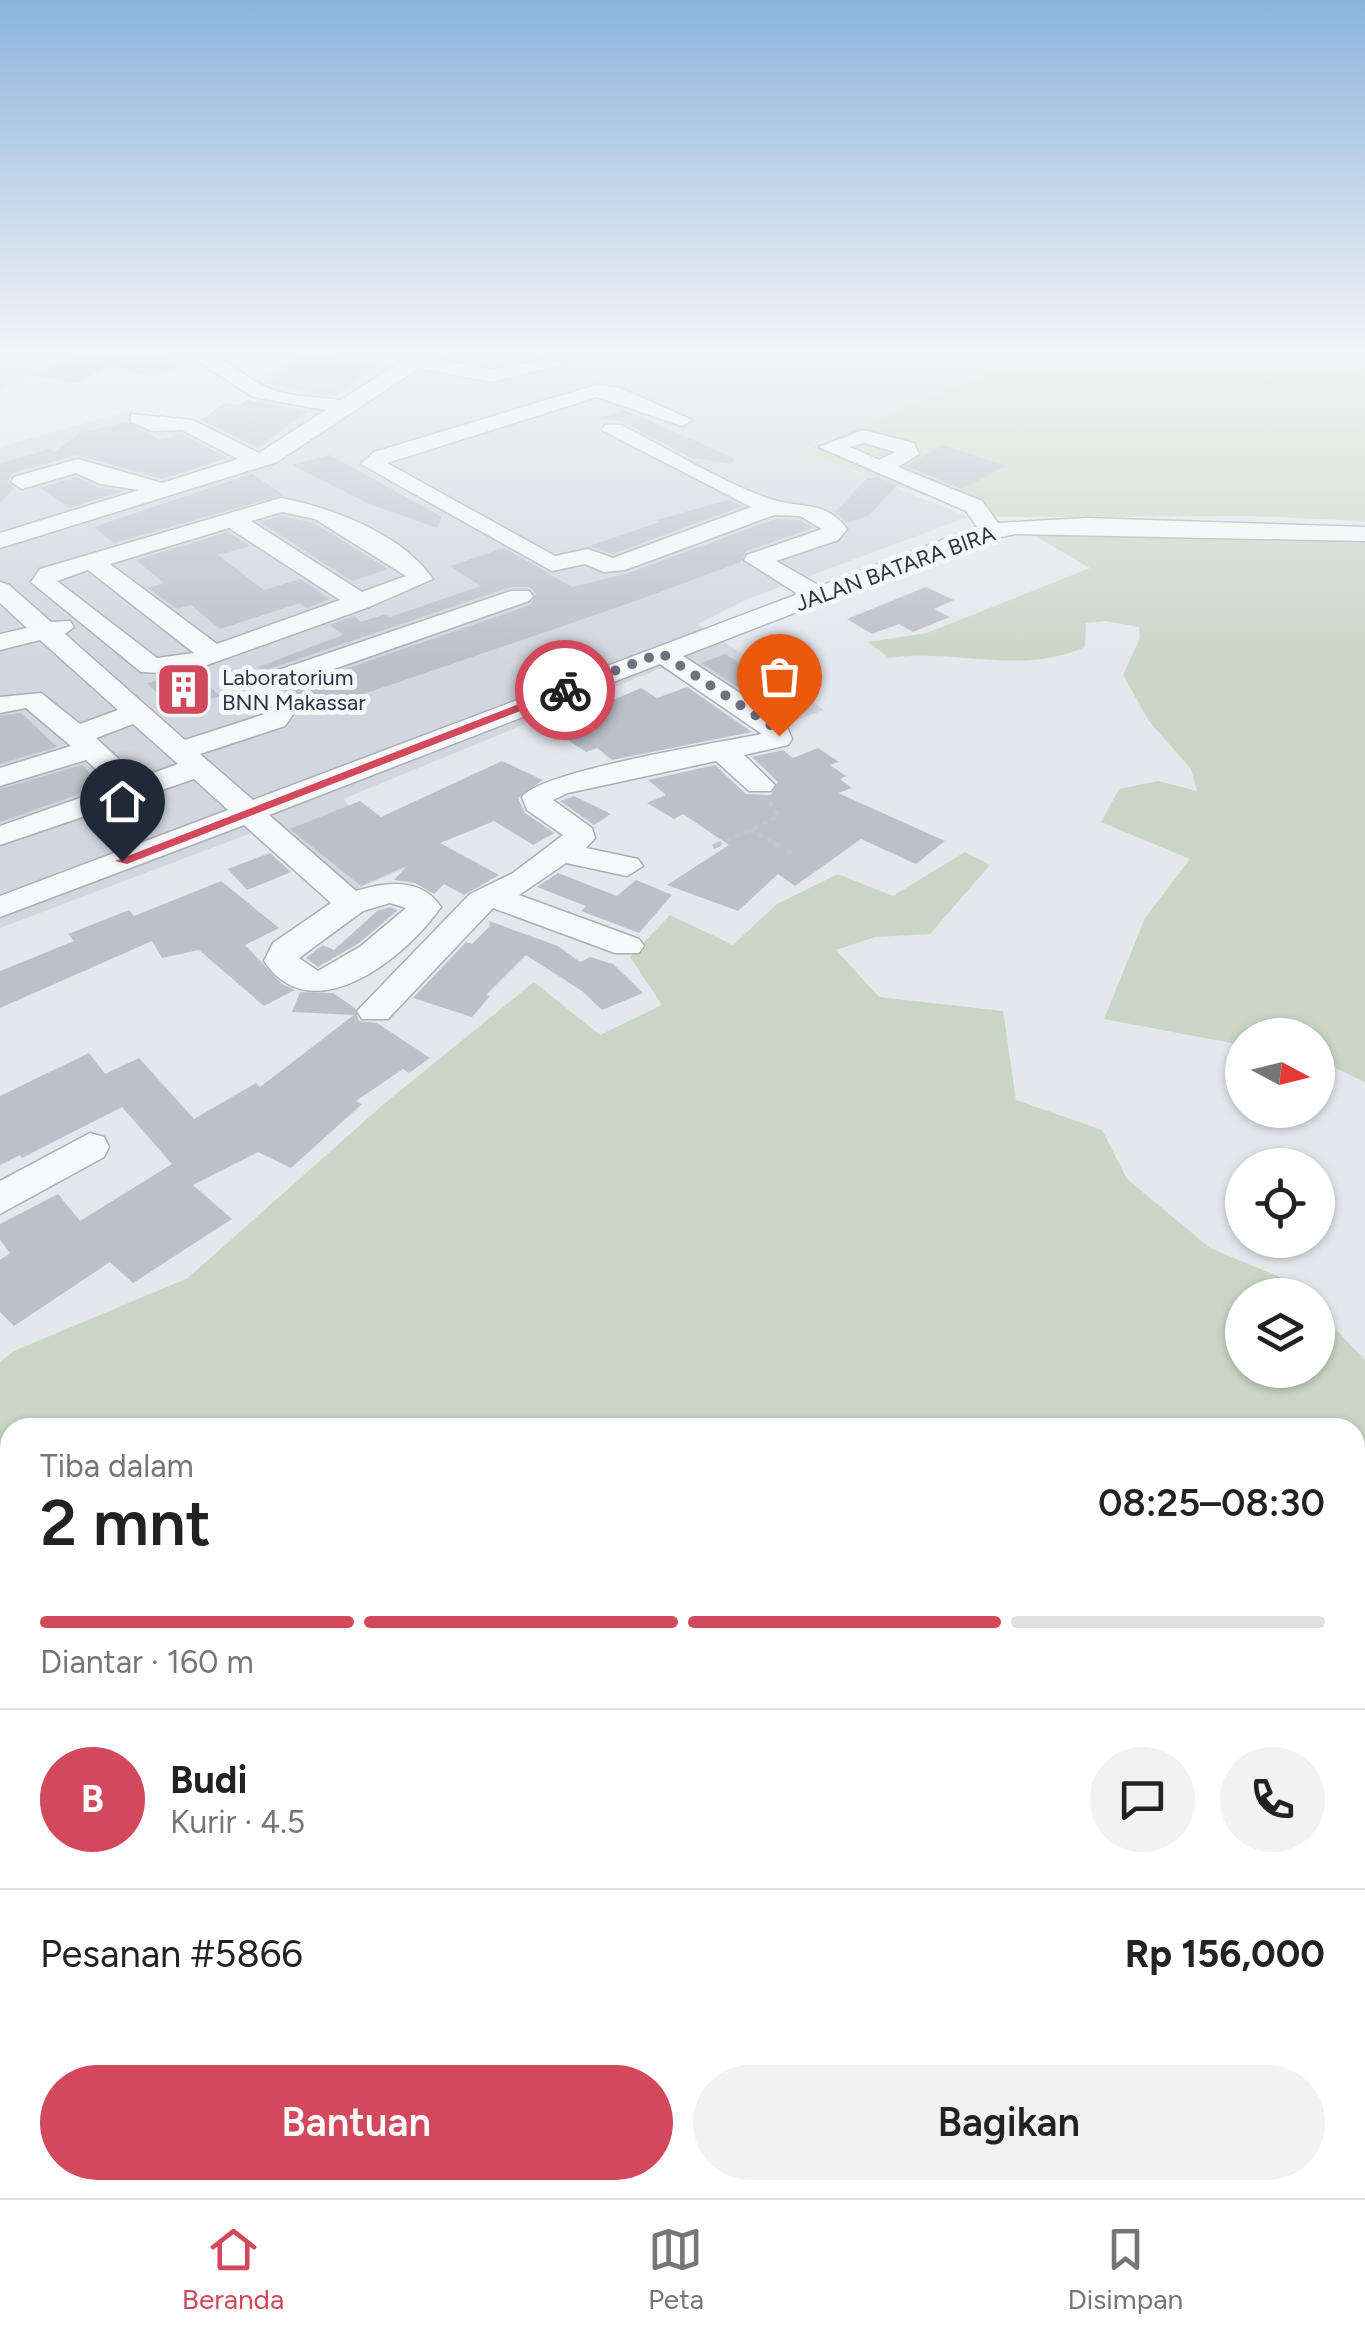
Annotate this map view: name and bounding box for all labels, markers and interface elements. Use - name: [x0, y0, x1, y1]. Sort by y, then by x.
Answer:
- street label: JALAN BATARA BIRA: [791, 520, 999, 617]
- pin: [737, 634, 822, 737]
- courier: [515, 640, 615, 740]
- icon: bag: [752, 649, 807, 704]
- building icon: Laboratorium BNN Makassar: [153, 660, 213, 720]
- icon: bike: [538, 663, 593, 718]
- place label: Laboratorium BNN Makassar: [222, 664, 366, 716]
- pin: [80, 759, 165, 862]
- icon: home: [95, 774, 150, 829]
- north arrow: [1225, 1018, 1335, 1128]
- map controls: [1225, 1018, 1335, 1388]
- button: locate: [1225, 1148, 1335, 1258]
- button: layers: [1225, 1278, 1335, 1388]
- text: Tiba dalam: [40, 1447, 194, 1485]
- text: 08:25–08:30: [1098, 1480, 1325, 1526]
- text: 2 mnt: [40, 1483, 211, 1561]
- text: Diantar · 160 m: [40, 1643, 254, 1681]
- button: chat: [1090, 1747, 1195, 1852]
- button: phone: [1220, 1747, 1325, 1852]
- text: Budi: [170, 1757, 247, 1803]
- text: B: [81, 1776, 104, 1822]
- text: Kurir · 4.5: [170, 1803, 305, 1841]
- text: Pesanan #5866: [40, 1931, 303, 1977]
- text: Rp 156,000: [1125, 1931, 1325, 1977]
- button: Bantuan: [40, 2065, 673, 2180]
- button: Bagikan: [693, 2065, 1325, 2180]
- tab: Beranda: [182, 2222, 284, 2316]
- tab: Peta: [648, 2222, 704, 2316]
- tab: Disimpan: [1068, 2222, 1183, 2316]

